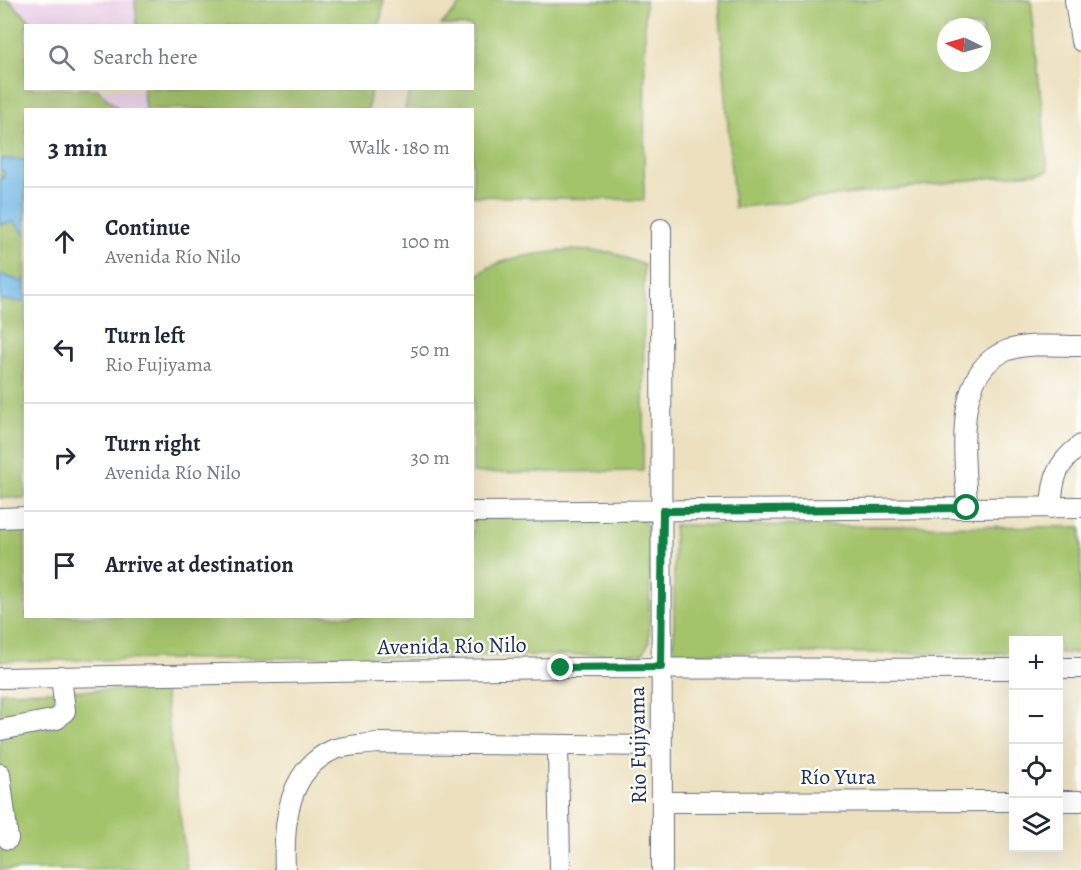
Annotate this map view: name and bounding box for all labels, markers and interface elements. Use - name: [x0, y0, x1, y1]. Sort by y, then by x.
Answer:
- north arrow: [937, 18, 991, 72]
- search box: [24, 24, 474, 90]
- icon: search: [45, 41, 78, 74]
- text: Search here: [93, 42, 198, 72]
- text: 3 min: [48, 130, 108, 165]
- text: Walk · 180 m: [349, 134, 450, 161]
- text: Continue: [105, 213, 190, 243]
- icon: ahead: [48, 225, 81, 258]
- text: 100 m: [401, 228, 450, 255]
- text: Avenida Río Nilo: [105, 243, 241, 270]
- text: Turn left: [105, 321, 185, 351]
- icon: left: [48, 333, 81, 366]
- text: 50 m: [410, 336, 450, 363]
- text: Rio Fujiyama: [105, 351, 212, 378]
- text: Turn right: [105, 429, 201, 459]
- icon: right: [48, 441, 81, 474]
- text: 30 m: [410, 444, 450, 471]
- text: Avenida Río Nilo: [105, 459, 241, 486]
- route start: [953, 494, 979, 520]
- icon: arrive: [48, 549, 81, 582]
- text: Arrive at destination: [105, 550, 294, 580]
- street label: Avenida Río Nilo: [376, 630, 527, 662]
- map controls: [1009, 636, 1063, 852]
- button: +: [1009, 636, 1063, 690]
- route end: [547, 654, 573, 680]
- street label: Rio Fujiyama: [622, 685, 654, 804]
- button: −: [1009, 690, 1063, 744]
- button: locate: [1009, 744, 1063, 798]
- street label: Río Yura: [800, 762, 877, 792]
- button: layers: [1009, 798, 1063, 852]

